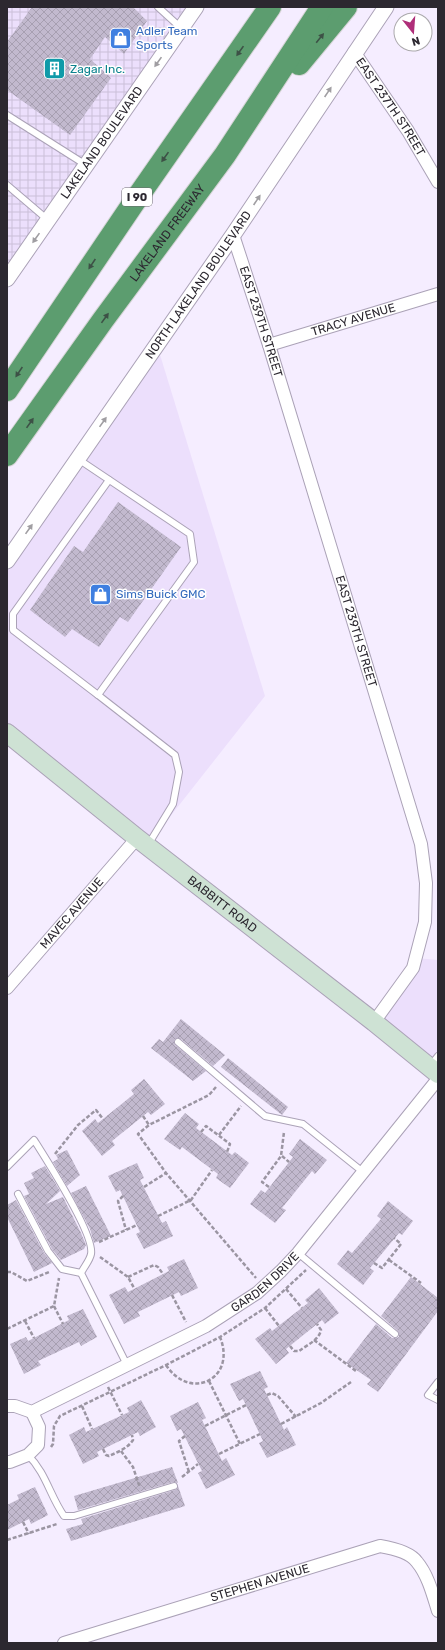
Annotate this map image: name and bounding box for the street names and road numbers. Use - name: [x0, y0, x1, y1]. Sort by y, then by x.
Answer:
- street label: EAST 237TH STREET: [353, 55, 428, 158]
- street label: LAKELAND BOULEVARD: [58, 84, 146, 202]
- street label: LAKELAND FREEWAY: [127, 181, 208, 284]
- road number: I 90: [122, 188, 152, 206]
- street label: NORTH LAKELAND BOULEVARD: [142, 208, 254, 361]
- street label: EAST 239TH STREET: [237, 264, 285, 379]
- street label: TRACY AVENUE: [309, 300, 397, 339]
- street label: EAST 239TH STREET: [333, 574, 380, 689]
- street label: BABBITT ROAD: [185, 873, 260, 935]
- street label: MAVEC AVENUE: [37, 875, 106, 952]
- street label: GARDEN DRIVE: [228, 1249, 302, 1315]
- street label: STEPHEN AVENUE: [209, 1561, 311, 1605]

